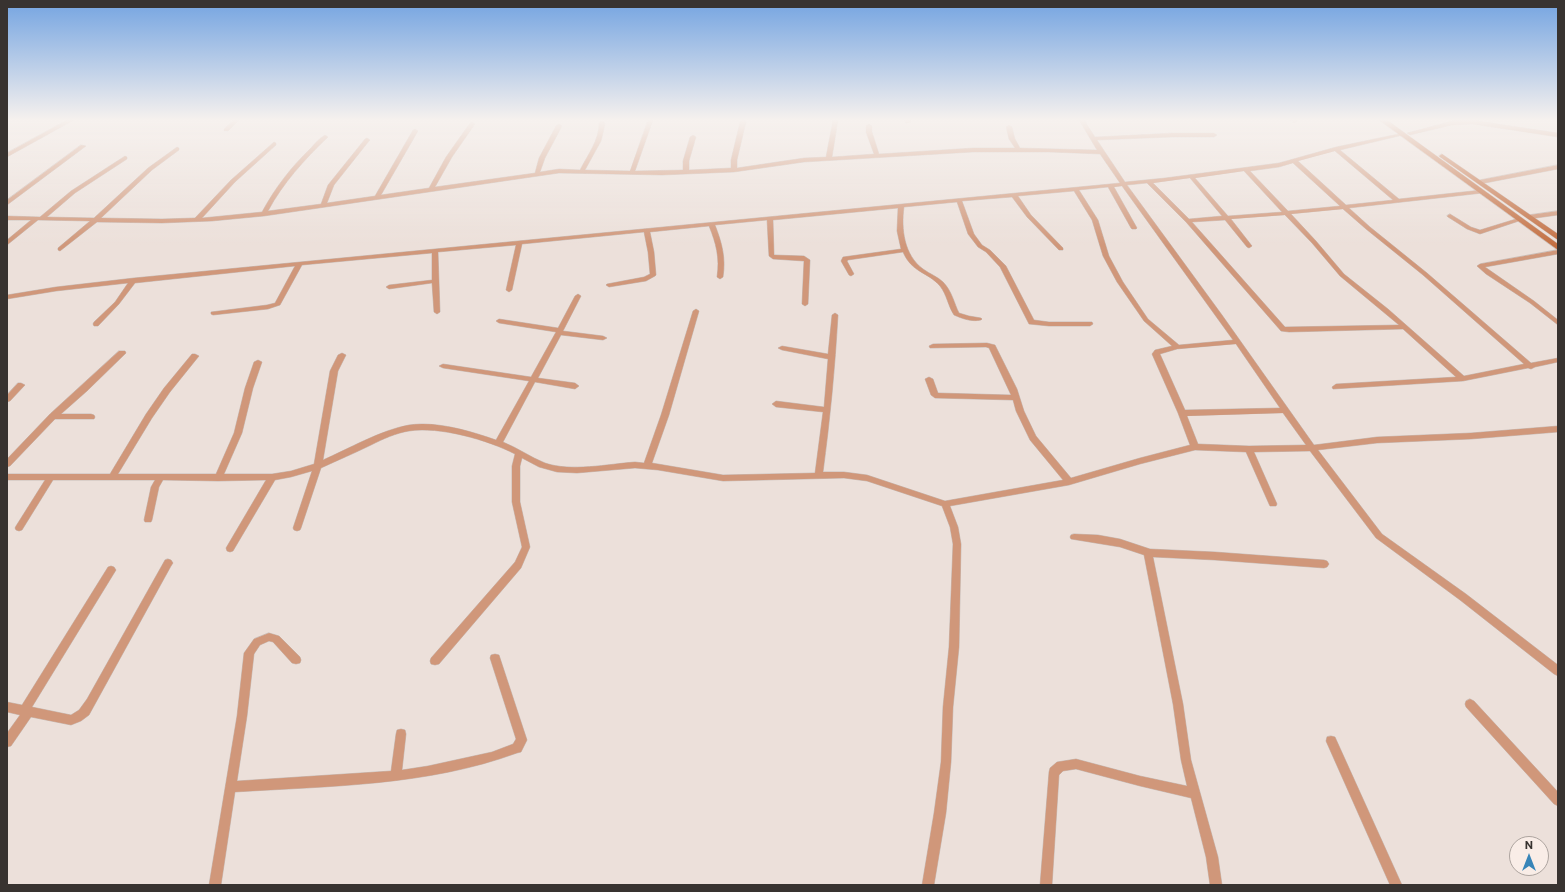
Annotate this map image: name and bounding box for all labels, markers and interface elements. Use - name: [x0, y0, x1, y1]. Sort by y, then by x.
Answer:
- north arrow: [1509, 836, 1549, 876]
- text: N: [1525, 838, 1533, 851]

